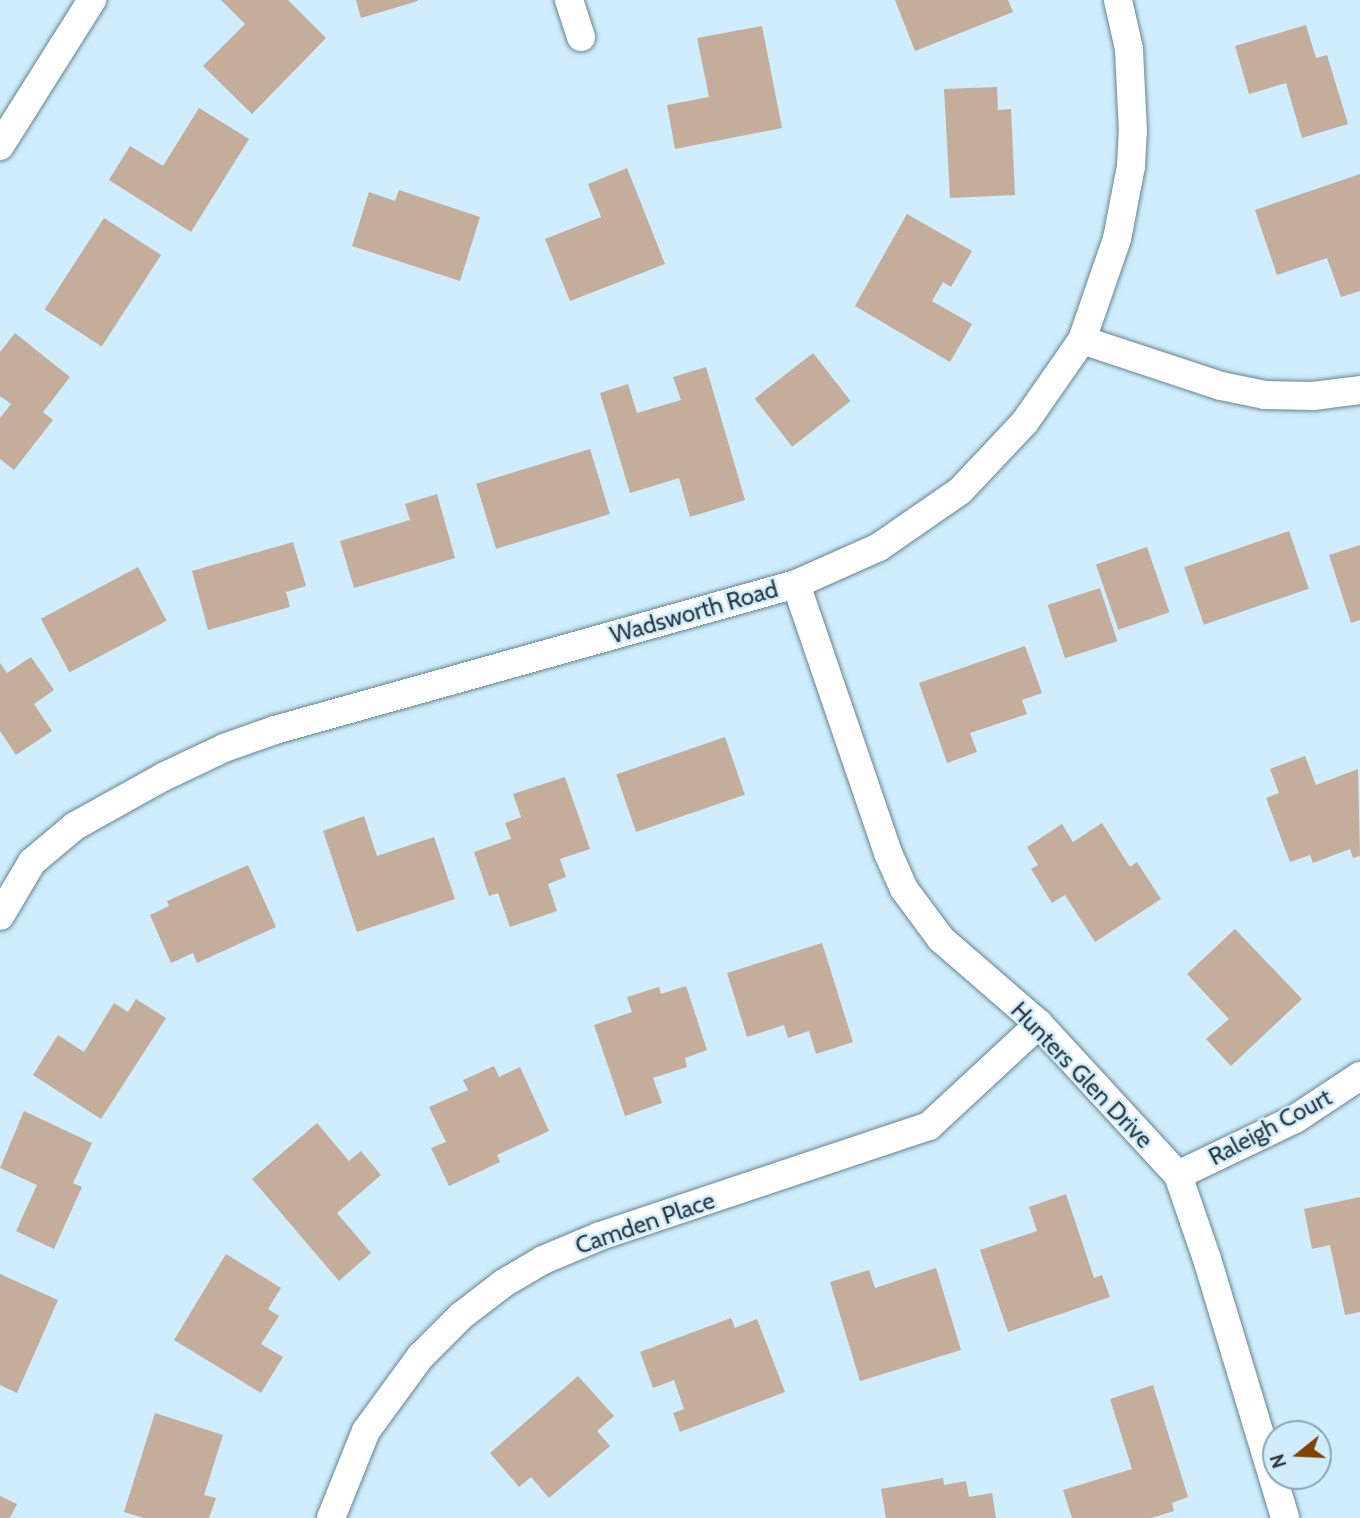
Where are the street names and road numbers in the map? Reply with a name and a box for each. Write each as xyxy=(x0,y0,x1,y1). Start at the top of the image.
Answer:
street label: Wadsworth Road xyxy=(607,574,781,650)
street label: Hunters Glen Drive xyxy=(1005,996,1159,1154)
street label: Raleigh Court xyxy=(1204,1083,1336,1171)
street label: Camden Place xyxy=(571,1186,719,1260)

